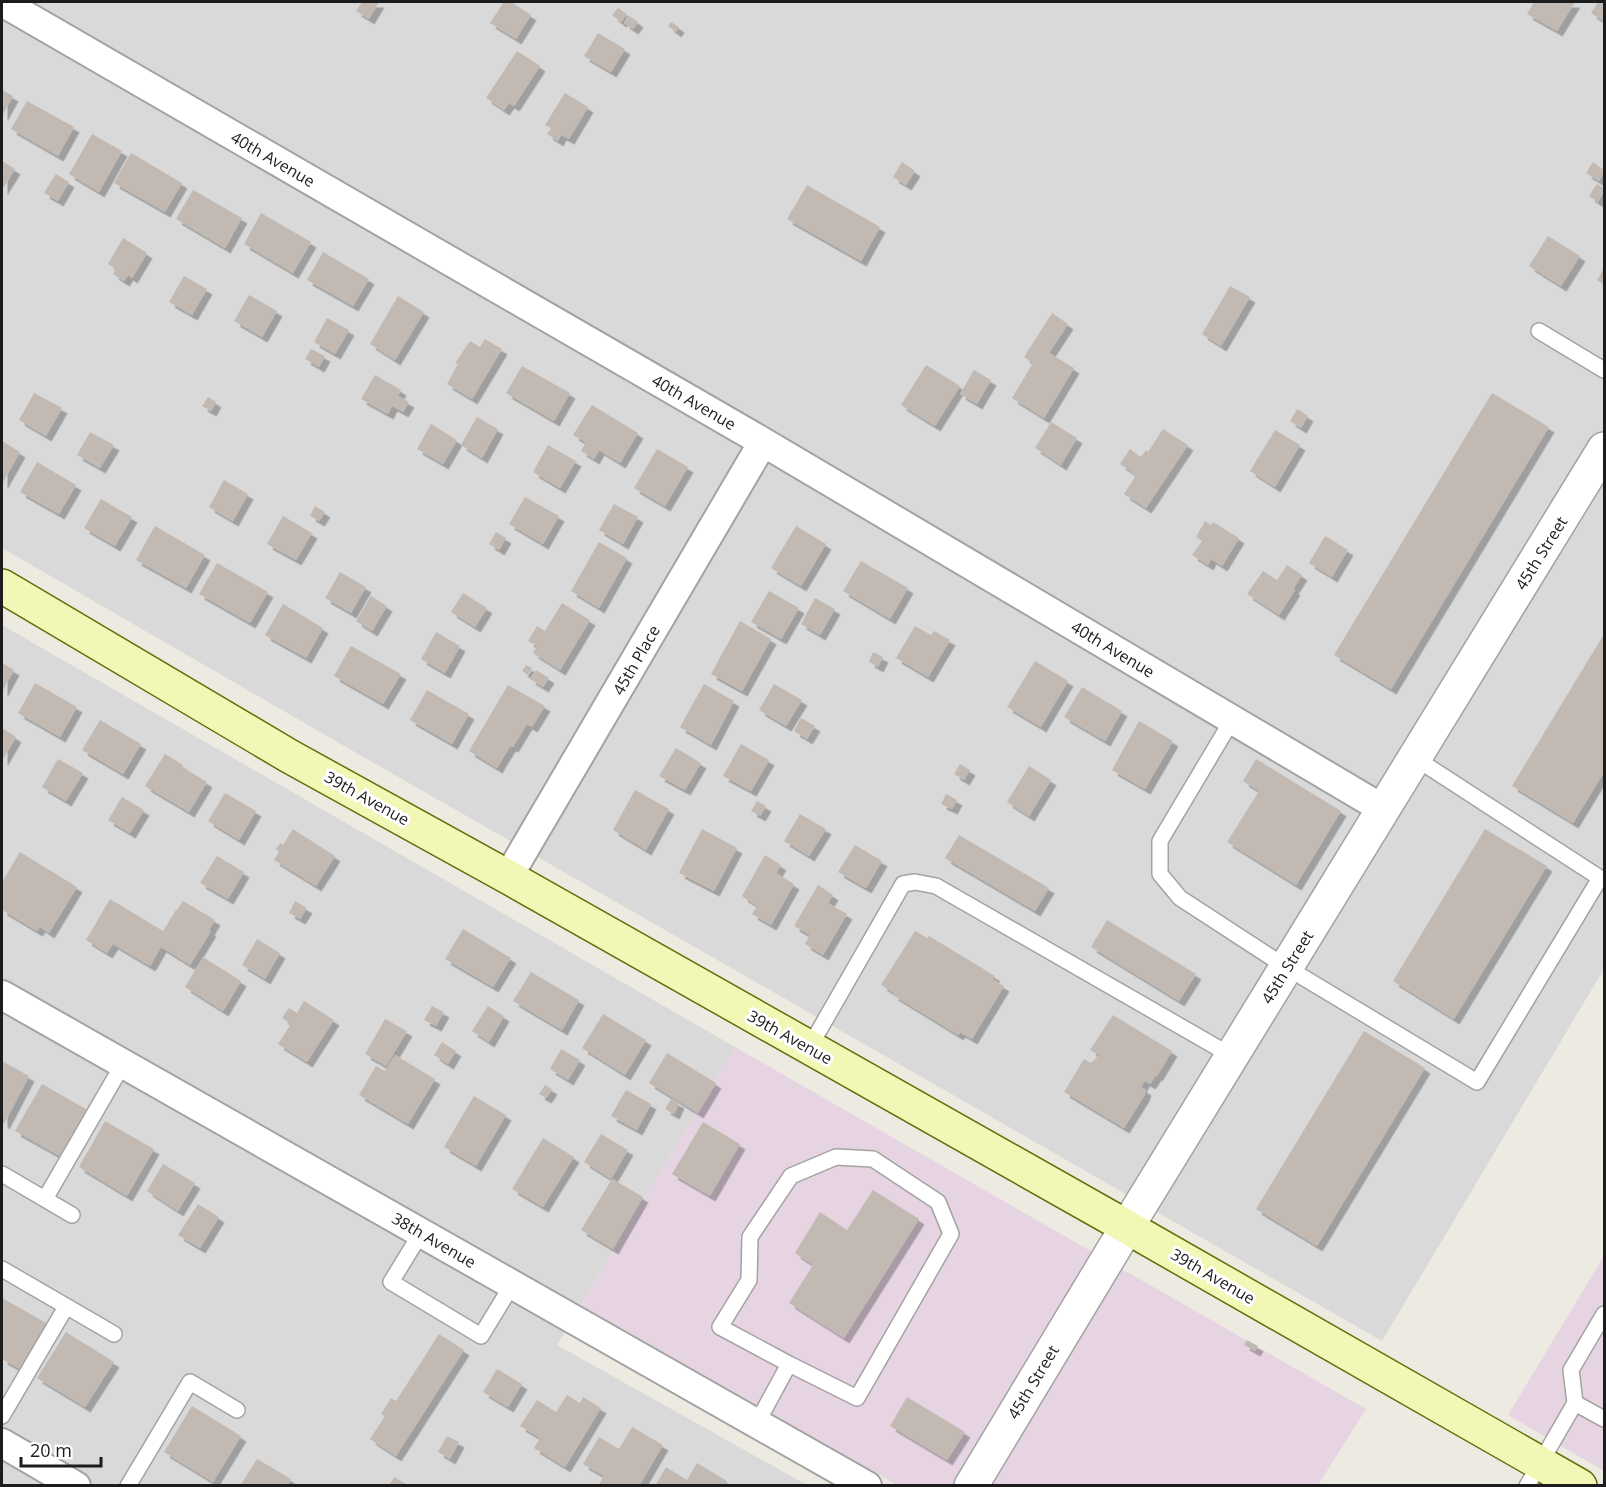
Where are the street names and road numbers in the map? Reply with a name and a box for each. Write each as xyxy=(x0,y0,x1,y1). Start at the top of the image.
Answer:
street label: 40th Avenue xyxy=(227,126,319,192)
street label: 40th Avenue xyxy=(648,369,740,435)
street label: 45th Street xyxy=(1510,512,1572,594)
street label: 40th Avenue xyxy=(1067,615,1159,683)
street label: 45th Place xyxy=(607,621,665,699)
street label: 39th Avenue xyxy=(321,766,413,830)
street label: 45th Street xyxy=(1256,926,1318,1008)
street label: 39th Avenue xyxy=(744,1005,836,1069)
street label: 38th Avenue xyxy=(388,1207,480,1273)
street label: 39th Avenue xyxy=(1167,1243,1259,1309)
street label: 45th Street xyxy=(1002,1341,1064,1423)

